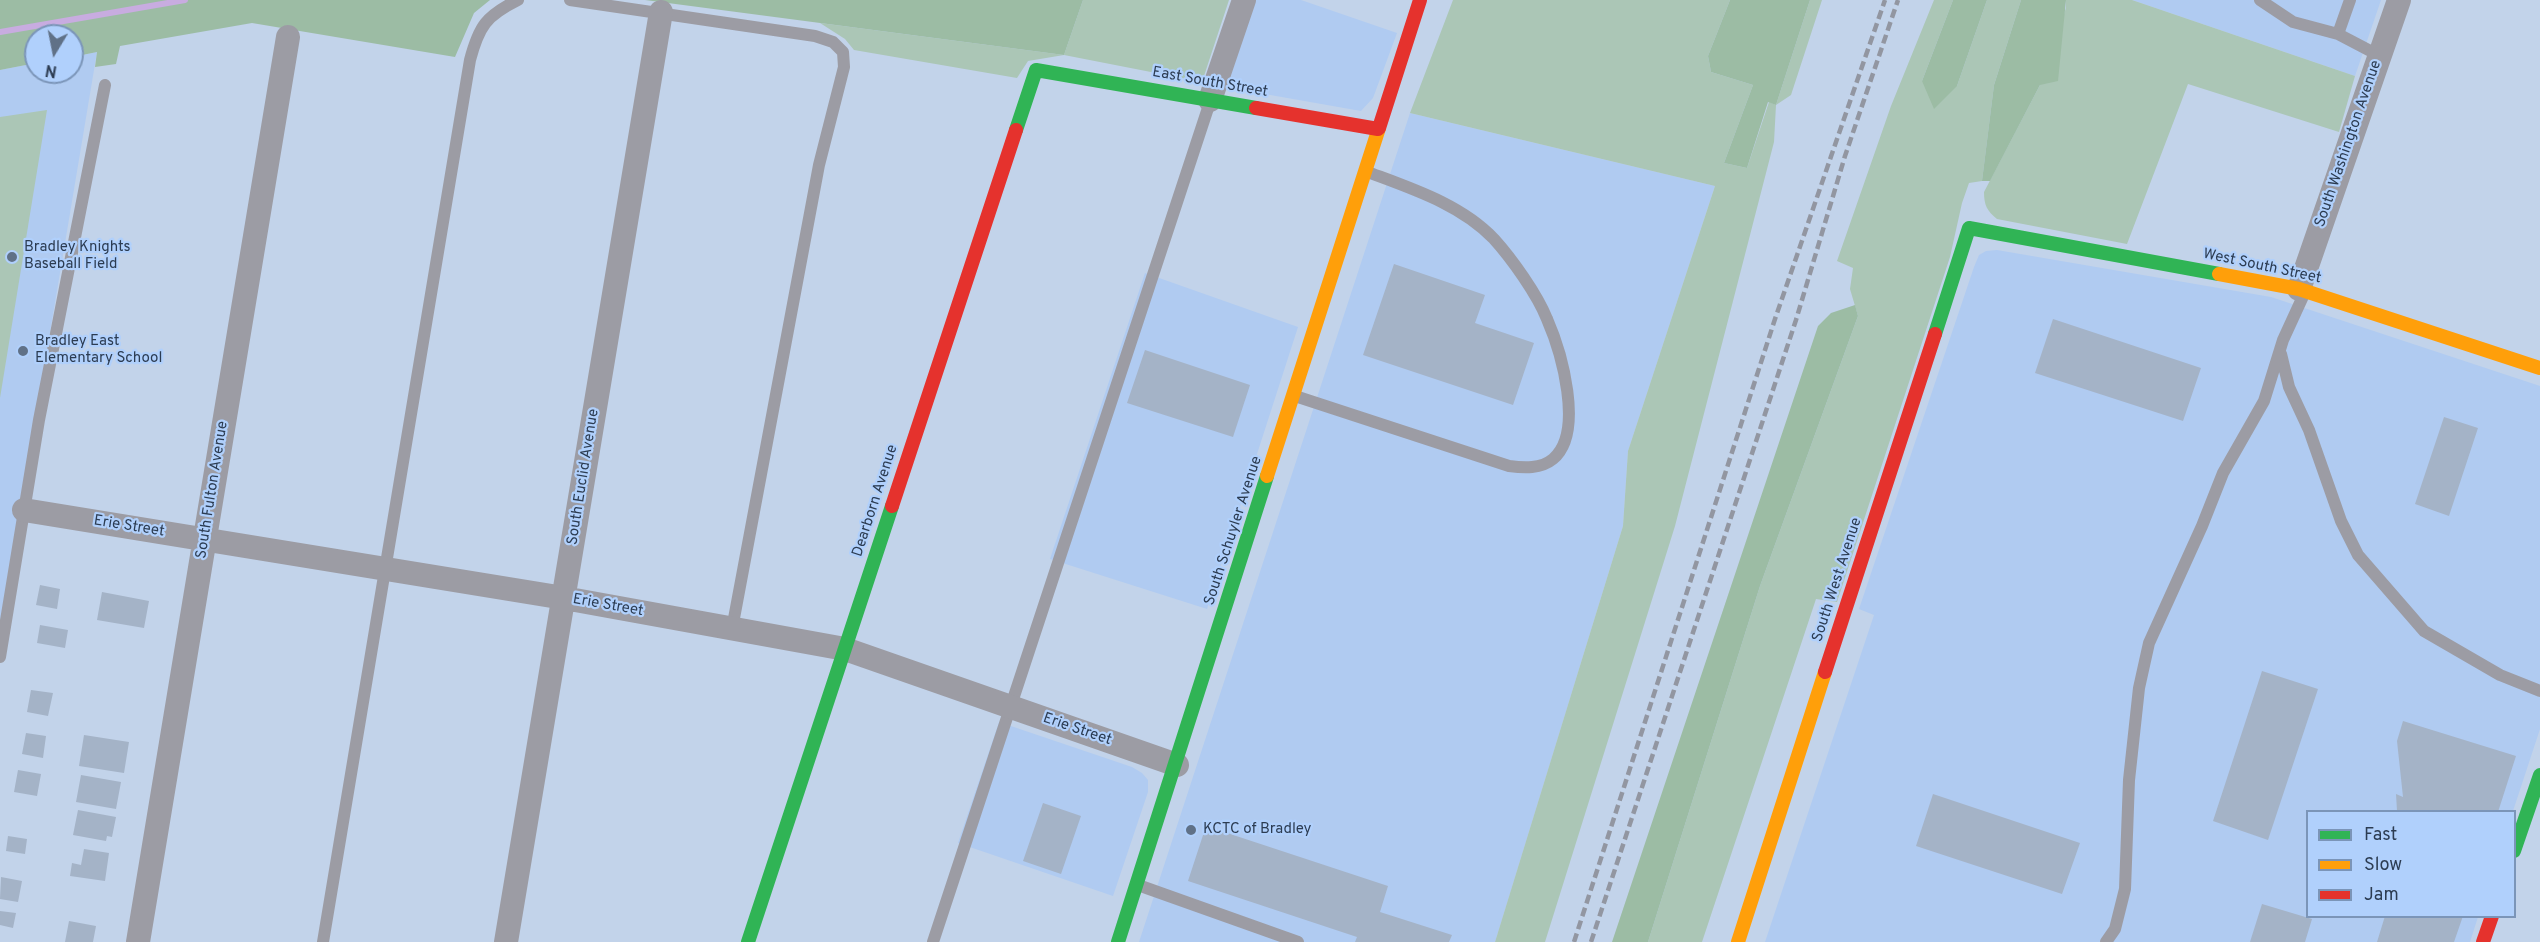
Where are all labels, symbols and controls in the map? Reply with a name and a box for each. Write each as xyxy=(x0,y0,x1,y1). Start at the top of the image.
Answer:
north arrow xyxy=(24,24,84,84)
street label: South Washington Avenue xyxy=(2312,58,2386,230)
text: N xyxy=(44,59,59,81)
street label: East South Street xyxy=(1151,64,1269,102)
place label: Bradley Knights Baseball Field xyxy=(24,239,130,274)
street label: West South Street xyxy=(2201,246,2323,288)
marker: Bradley Knights Baseball Field xyxy=(5,250,19,264)
place label: Bradley East Elementary School xyxy=(35,333,162,368)
marker: Bradley East Elementary School xyxy=(16,344,30,358)
street label: South Euclid Avenue xyxy=(564,408,604,546)
street label: South Fulton Avenue xyxy=(193,420,233,560)
street label: Dearborn Avenue xyxy=(849,443,903,559)
street label: South Schuyler Avenue xyxy=(1201,454,1267,608)
street label: Erie Street xyxy=(92,513,166,541)
street label: South West Avenue xyxy=(1809,516,1867,644)
street label: Erie Street xyxy=(571,591,645,621)
street label: Erie Street xyxy=(1040,710,1114,750)
legend xyxy=(2306,810,2516,918)
place label: KCTC of Bradley xyxy=(1203,821,1312,839)
marker: KCTC of Bradley xyxy=(1184,823,1198,837)
text: Fast xyxy=(2364,824,2397,847)
text: Slow xyxy=(2364,854,2402,877)
text: Jam xyxy=(2364,884,2399,907)

